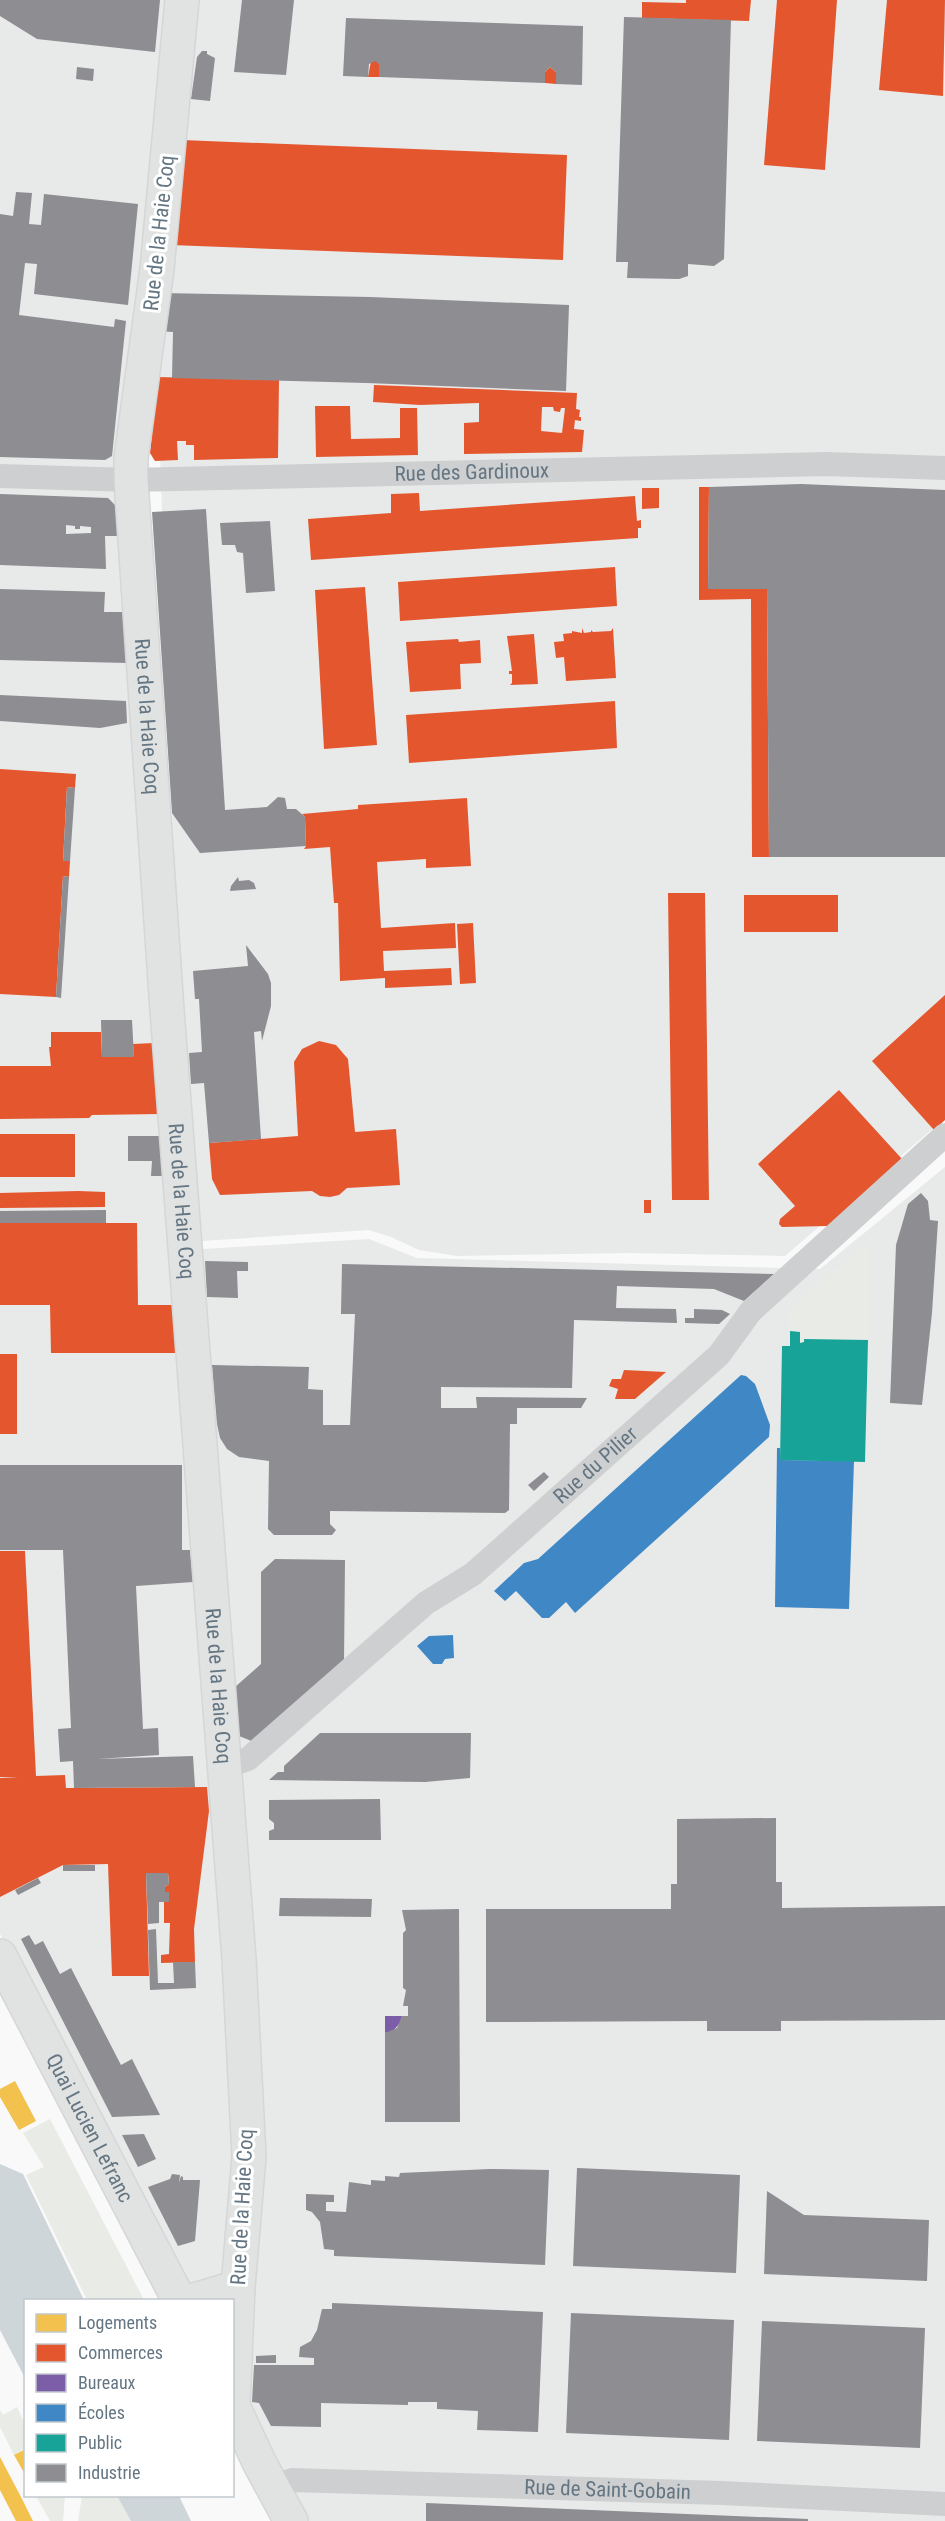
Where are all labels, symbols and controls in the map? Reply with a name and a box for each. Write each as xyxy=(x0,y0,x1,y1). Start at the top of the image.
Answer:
street label: Rue de la Haie Coq xyxy=(139,154,179,312)
street label: Rue des Gardinoux xyxy=(394,458,549,486)
street label: Rue de la Haie Coq xyxy=(130,638,164,795)
street label: Rue de la Haie Coq xyxy=(164,1122,199,1280)
street label: Rue du Pilier xyxy=(549,1422,642,1509)
street label: Rue de la Haie Coq xyxy=(200,1607,236,1765)
street label: Quai Lucien Lefranc xyxy=(41,2050,138,2206)
street label: Rue de la Haie Coq xyxy=(226,2128,258,2286)
legend xyxy=(24,2299,234,2497)
text: Logements xyxy=(78,2312,157,2333)
text: Commerces xyxy=(78,2342,163,2363)
text: Bureaux xyxy=(78,2372,136,2393)
text: Écoles xyxy=(78,2402,125,2423)
text: Public xyxy=(78,2432,122,2453)
text: Industrie xyxy=(78,2462,140,2483)
street label: Rue de Saint-Gobain xyxy=(524,2475,691,2504)

